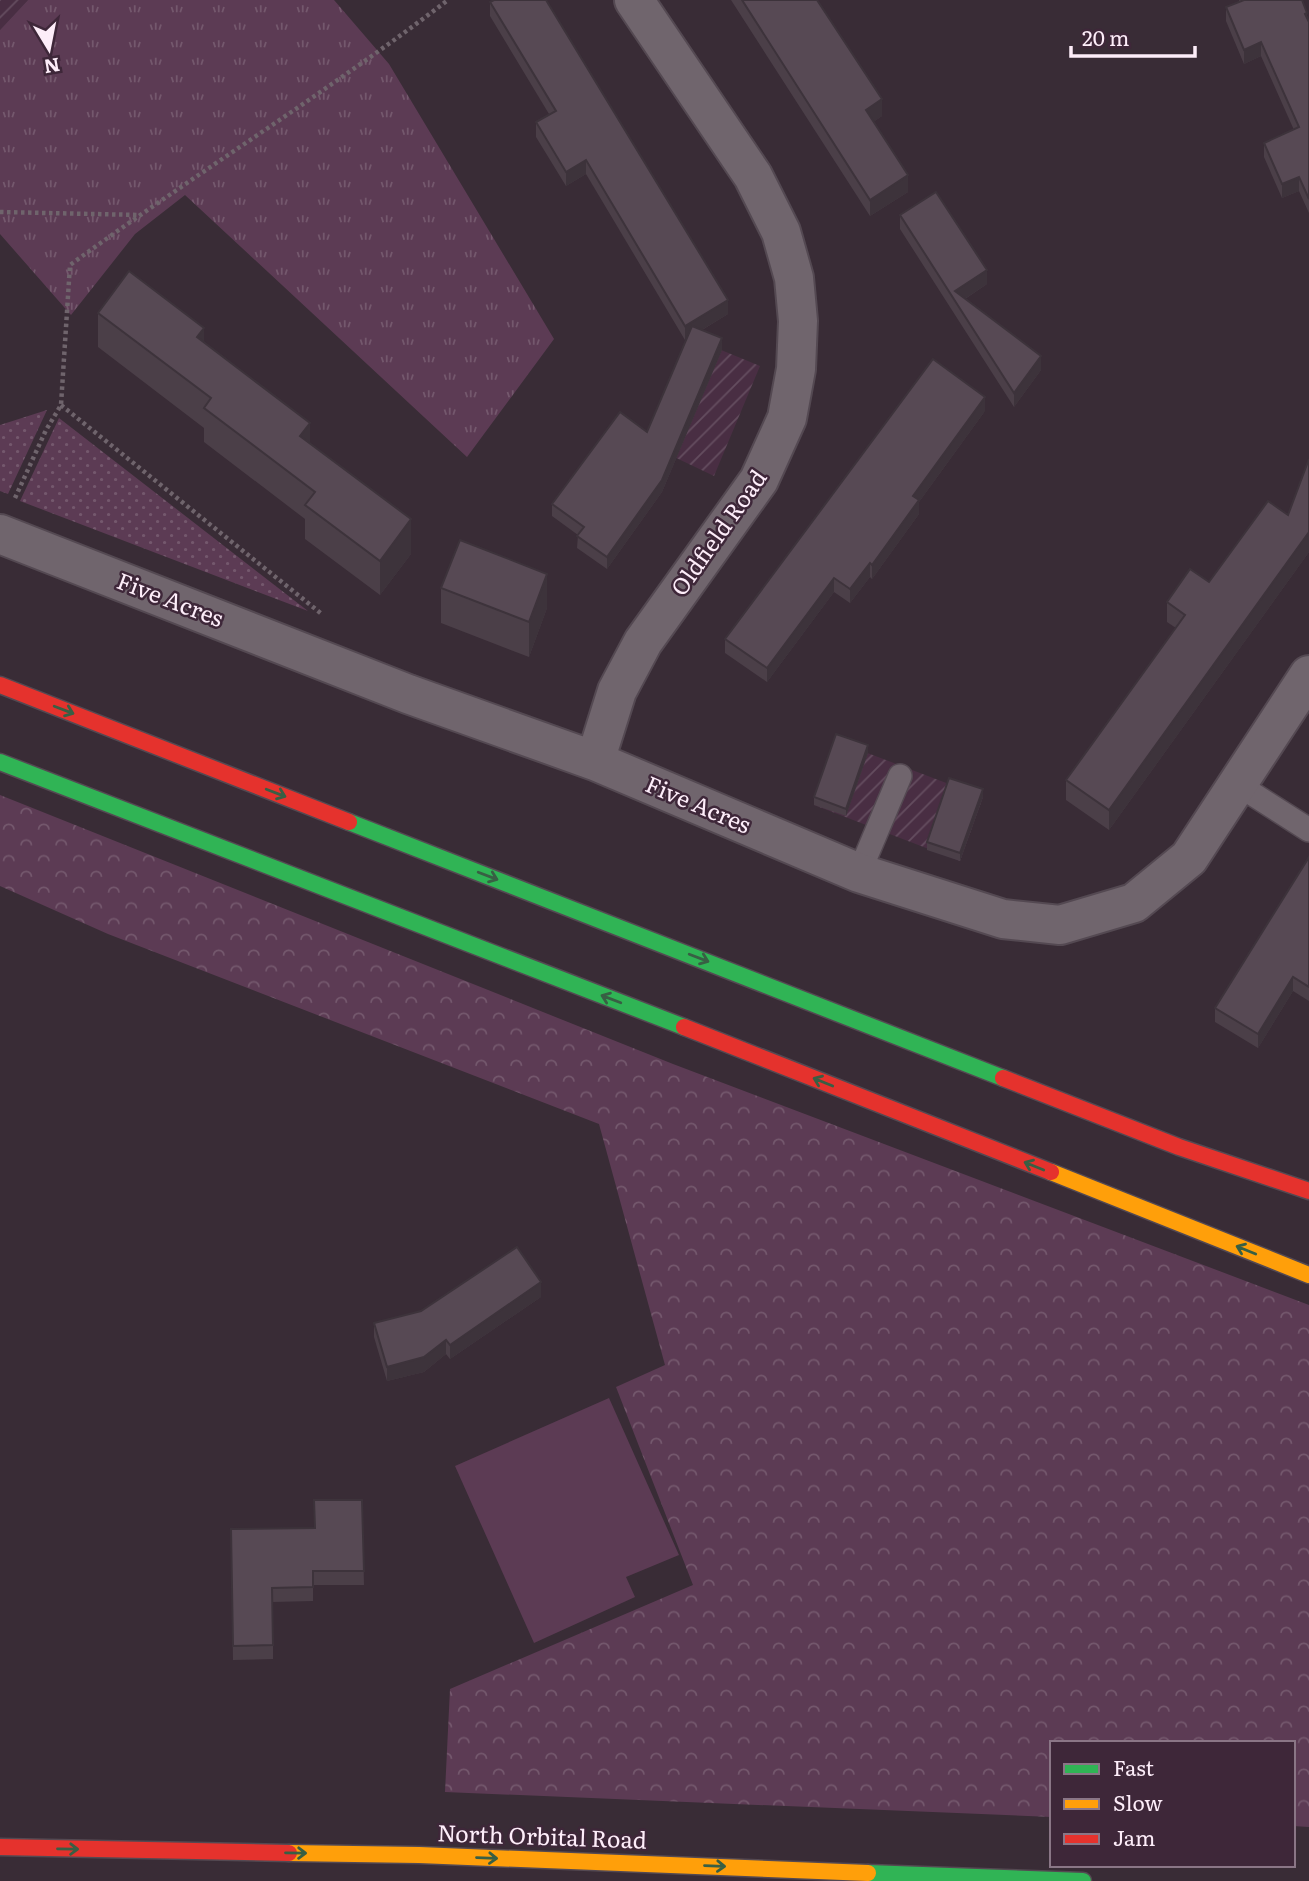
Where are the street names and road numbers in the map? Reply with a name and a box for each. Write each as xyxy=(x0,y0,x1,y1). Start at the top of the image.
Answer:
street label: Oldfield Road xyxy=(661,462,773,602)
street label: Five Acres xyxy=(113,562,229,634)
street label: Five Acres xyxy=(641,766,757,841)
street label: North Orbital Road xyxy=(437,1814,647,1856)

